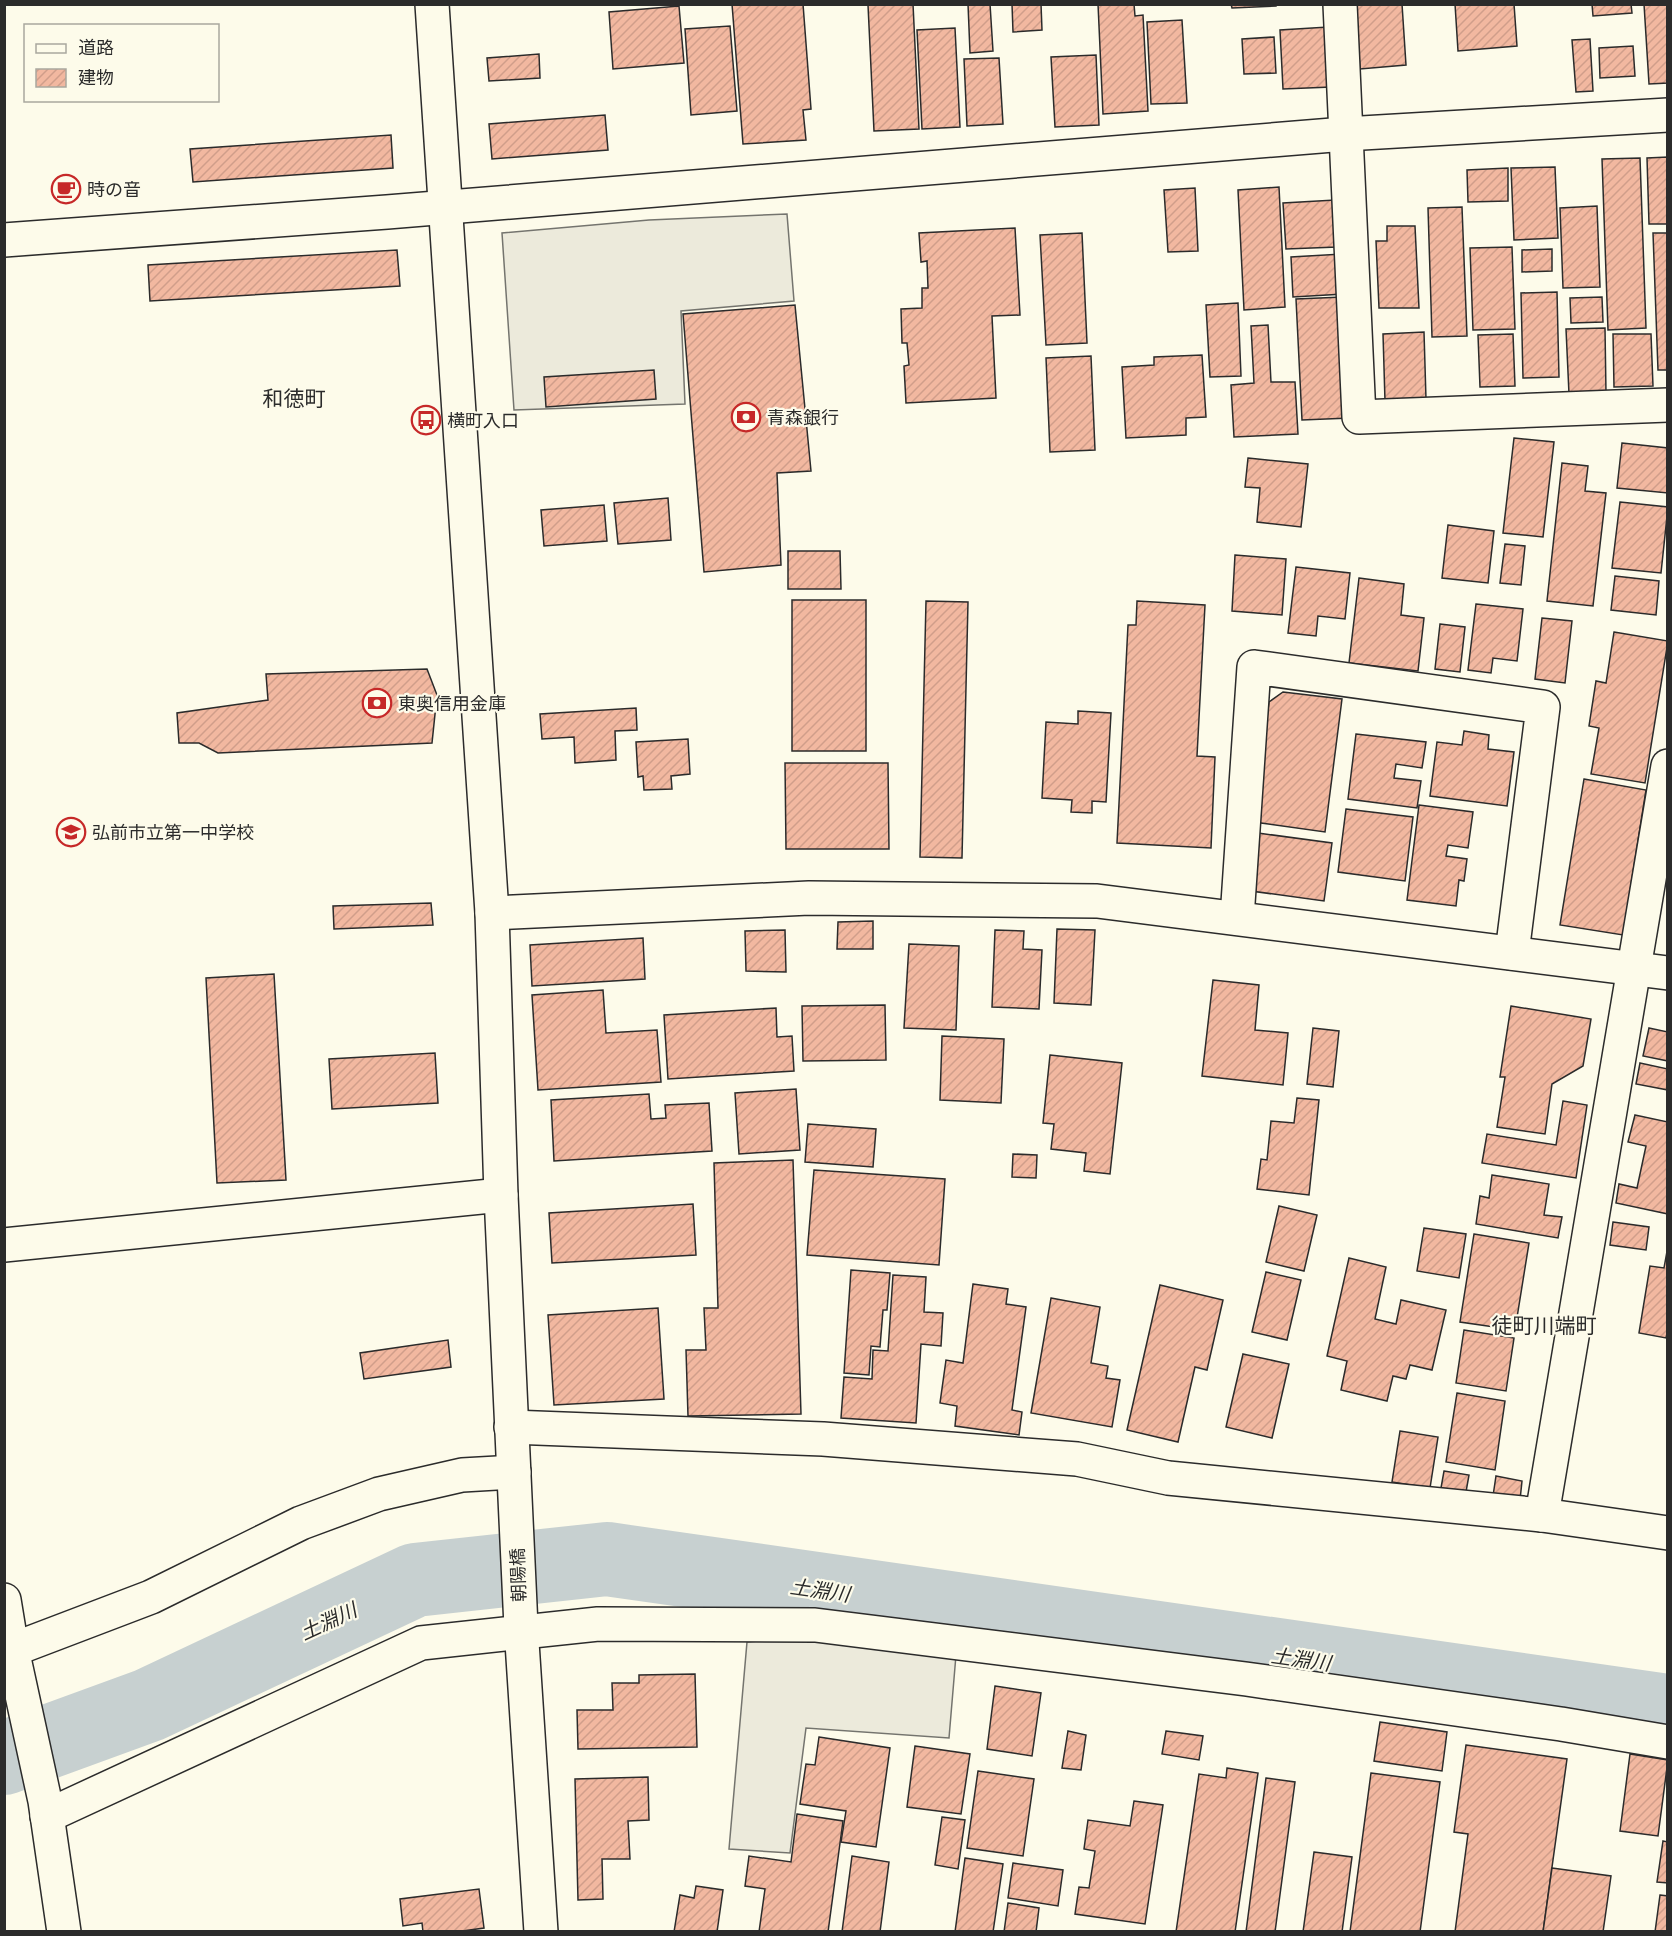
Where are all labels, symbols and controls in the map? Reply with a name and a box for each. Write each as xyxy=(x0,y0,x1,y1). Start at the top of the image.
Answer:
legend xyxy=(24,24,219,102)
text: 道路 xyxy=(78,37,114,58)
text: 建物 xyxy=(78,67,114,88)
cafe icon: 時の音 xyxy=(50,173,82,205)
place label: 時の音 xyxy=(87,179,141,200)
district label: 和徳町 xyxy=(263,386,326,410)
bank icon: 青森銀行 xyxy=(730,401,762,433)
bus stop icon: 横町入口 xyxy=(410,404,442,436)
place label: 青森銀行 xyxy=(767,407,839,428)
place label: 横町入口 xyxy=(447,410,519,431)
bank icon: 東奥信用金庫 xyxy=(361,687,393,719)
place label: 東奥信用金庫 xyxy=(398,693,506,714)
school or university icon: 弘前市立第一中学校 xyxy=(55,816,87,848)
place label: 弘前市立第一中学校 xyxy=(92,822,254,843)
district label: 徒町川端町 xyxy=(1492,1313,1597,1337)
street label: 朝陽橋 xyxy=(507,1548,529,1602)
water label: 土淵川 xyxy=(789,1574,853,1606)
water label: 土淵川 xyxy=(296,1597,362,1644)
water label: 土淵川 xyxy=(1270,1643,1334,1675)

